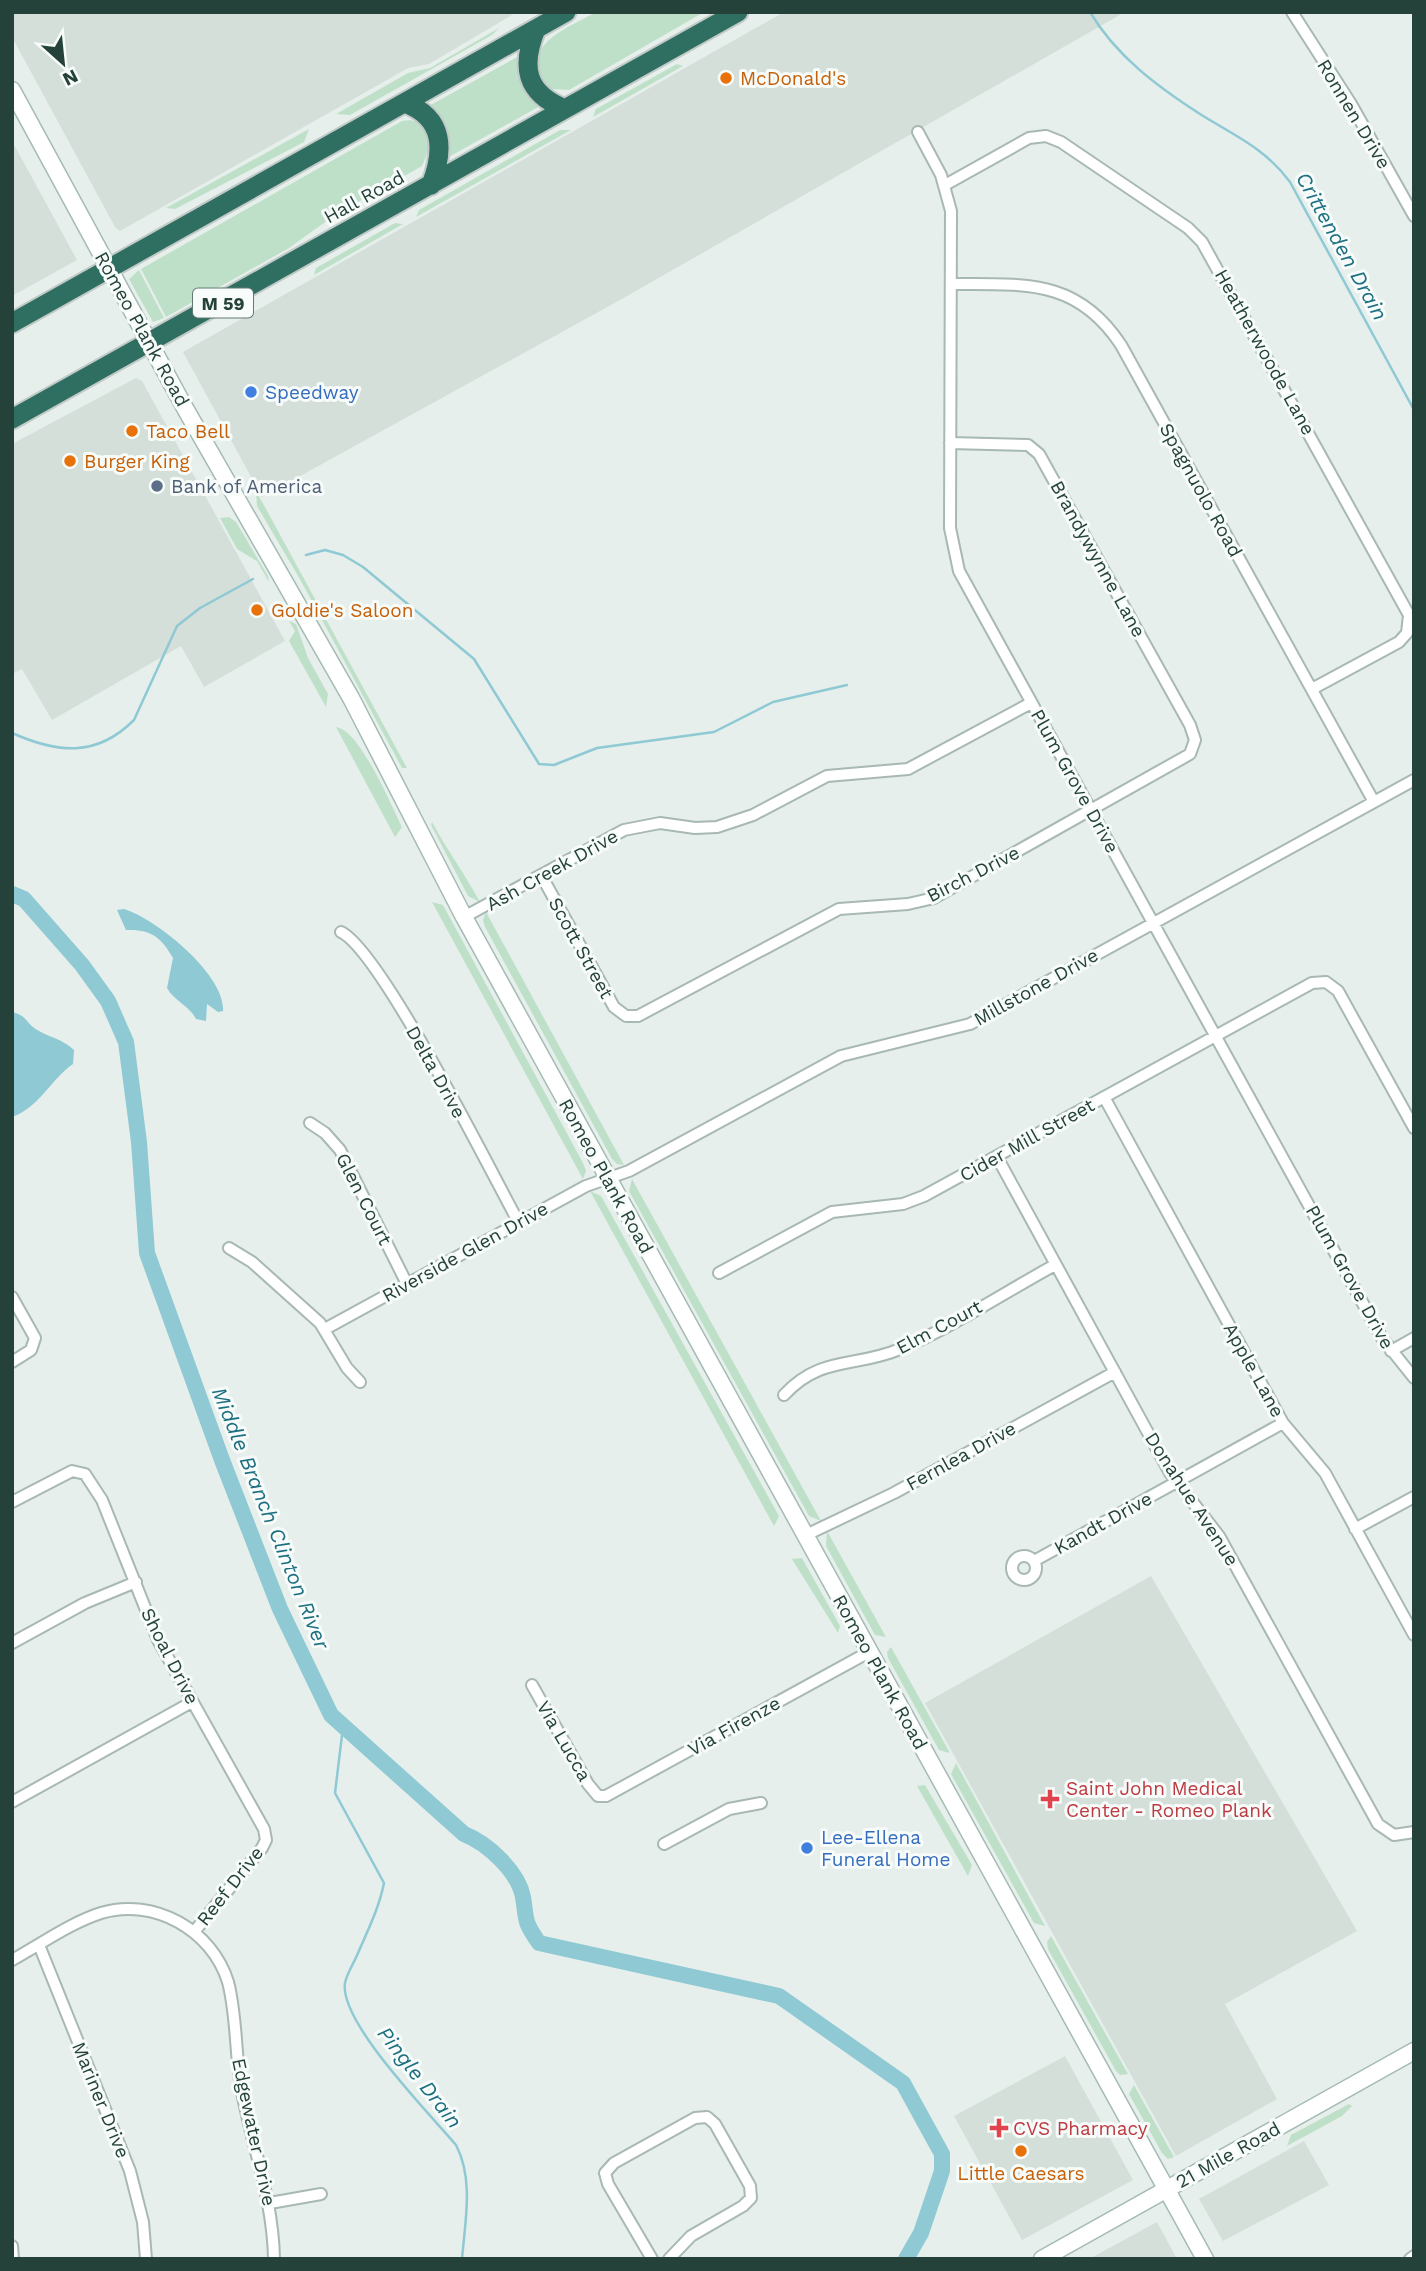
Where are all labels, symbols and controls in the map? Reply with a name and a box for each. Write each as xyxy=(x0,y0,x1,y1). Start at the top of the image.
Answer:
north arrow xyxy=(28,28,98,98)
street label: Ronnen Drive xyxy=(1312,55,1396,173)
text: N xyxy=(59,64,82,91)
place label: McDonald's xyxy=(740,67,846,90)
marker: McDonald's xyxy=(718,70,734,86)
street label: Hall Road xyxy=(320,166,408,228)
water label: Crittenden Drain xyxy=(1291,167,1393,325)
street label: Romeo Plank Road xyxy=(90,247,194,411)
street label: Heatherwoode Lane xyxy=(1210,265,1320,439)
road number: M 59 xyxy=(193,288,253,318)
place label: Speedway xyxy=(265,381,359,404)
marker: Speedway xyxy=(243,384,259,400)
street label: Spagnuolo Road xyxy=(1155,419,1247,561)
place label: Taco Bell xyxy=(146,420,230,443)
marker: Taco Bell xyxy=(124,423,140,439)
place label: Burger King xyxy=(84,450,191,473)
marker: Burger King xyxy=(62,453,78,469)
place label: Bank of America xyxy=(171,475,322,498)
street label: Brandywynne Lane xyxy=(1045,477,1151,641)
marker: Bank of America xyxy=(149,478,165,494)
place label: Goldie's Saloon xyxy=(271,599,413,622)
marker: Goldie's Saloon xyxy=(249,602,265,618)
street label: Plum Grove Drive xyxy=(1026,705,1124,857)
street label: Ash Creek Drive xyxy=(482,824,622,916)
street label: Birch Drive xyxy=(923,841,1023,907)
street label: Scott Street xyxy=(544,893,618,1003)
street label: Millstone Drive xyxy=(970,943,1102,1031)
street label: Delta Drive xyxy=(401,1022,471,1122)
street label: Cider Mill Street xyxy=(956,1093,1098,1187)
street label: Romeo Plank Road xyxy=(554,1094,658,1258)
street label: Glen Court xyxy=(331,1149,397,1249)
street label: Riverside Glen Drive xyxy=(378,1197,552,1307)
street label: Plum Grove Drive xyxy=(1301,1201,1399,1353)
street label: Elm Court xyxy=(892,1295,986,1359)
street label: Apple Lane xyxy=(1219,1319,1289,1421)
water label: Middle Branch Clinton River xyxy=(207,1383,335,1653)
street label: Fernlea Drive xyxy=(902,1416,1020,1496)
street label: Donahue Avenue xyxy=(1140,1428,1244,1570)
street label: Kandt Drive xyxy=(1050,1487,1156,1559)
street label: Romeo Plank Road xyxy=(828,1590,932,1754)
street label: Shoal Drive xyxy=(136,1604,204,1708)
street label: Via Firenze xyxy=(684,1691,784,1761)
street label: Via Lucca xyxy=(532,1697,596,1786)
place label: Saint John Medical Center - Romeo Plank xyxy=(1066,1777,1272,1822)
marker: Saint John Medical Center - Romeo Plank xyxy=(1040,1789,1060,1809)
place label: Lee-Ellena Funeral Home xyxy=(821,1826,950,1871)
marker: Lee-Ellena Funeral Home xyxy=(799,1840,815,1856)
street label: Reef Drive xyxy=(192,1842,268,1930)
water label: Pingle Drain xyxy=(372,2021,468,2133)
street label: Mariner Drive xyxy=(67,2038,135,2162)
street label: Edgewater Drive xyxy=(227,2056,281,2208)
place label: CVS Pharmacy xyxy=(1013,2117,1148,2140)
street label: 21 Mile Road xyxy=(1172,2117,1284,2193)
marker: CVS Pharmacy xyxy=(991,2120,1007,2136)
marker: Little Caesars xyxy=(1013,2143,1029,2159)
place label: Little Caesars xyxy=(957,2162,1085,2185)

